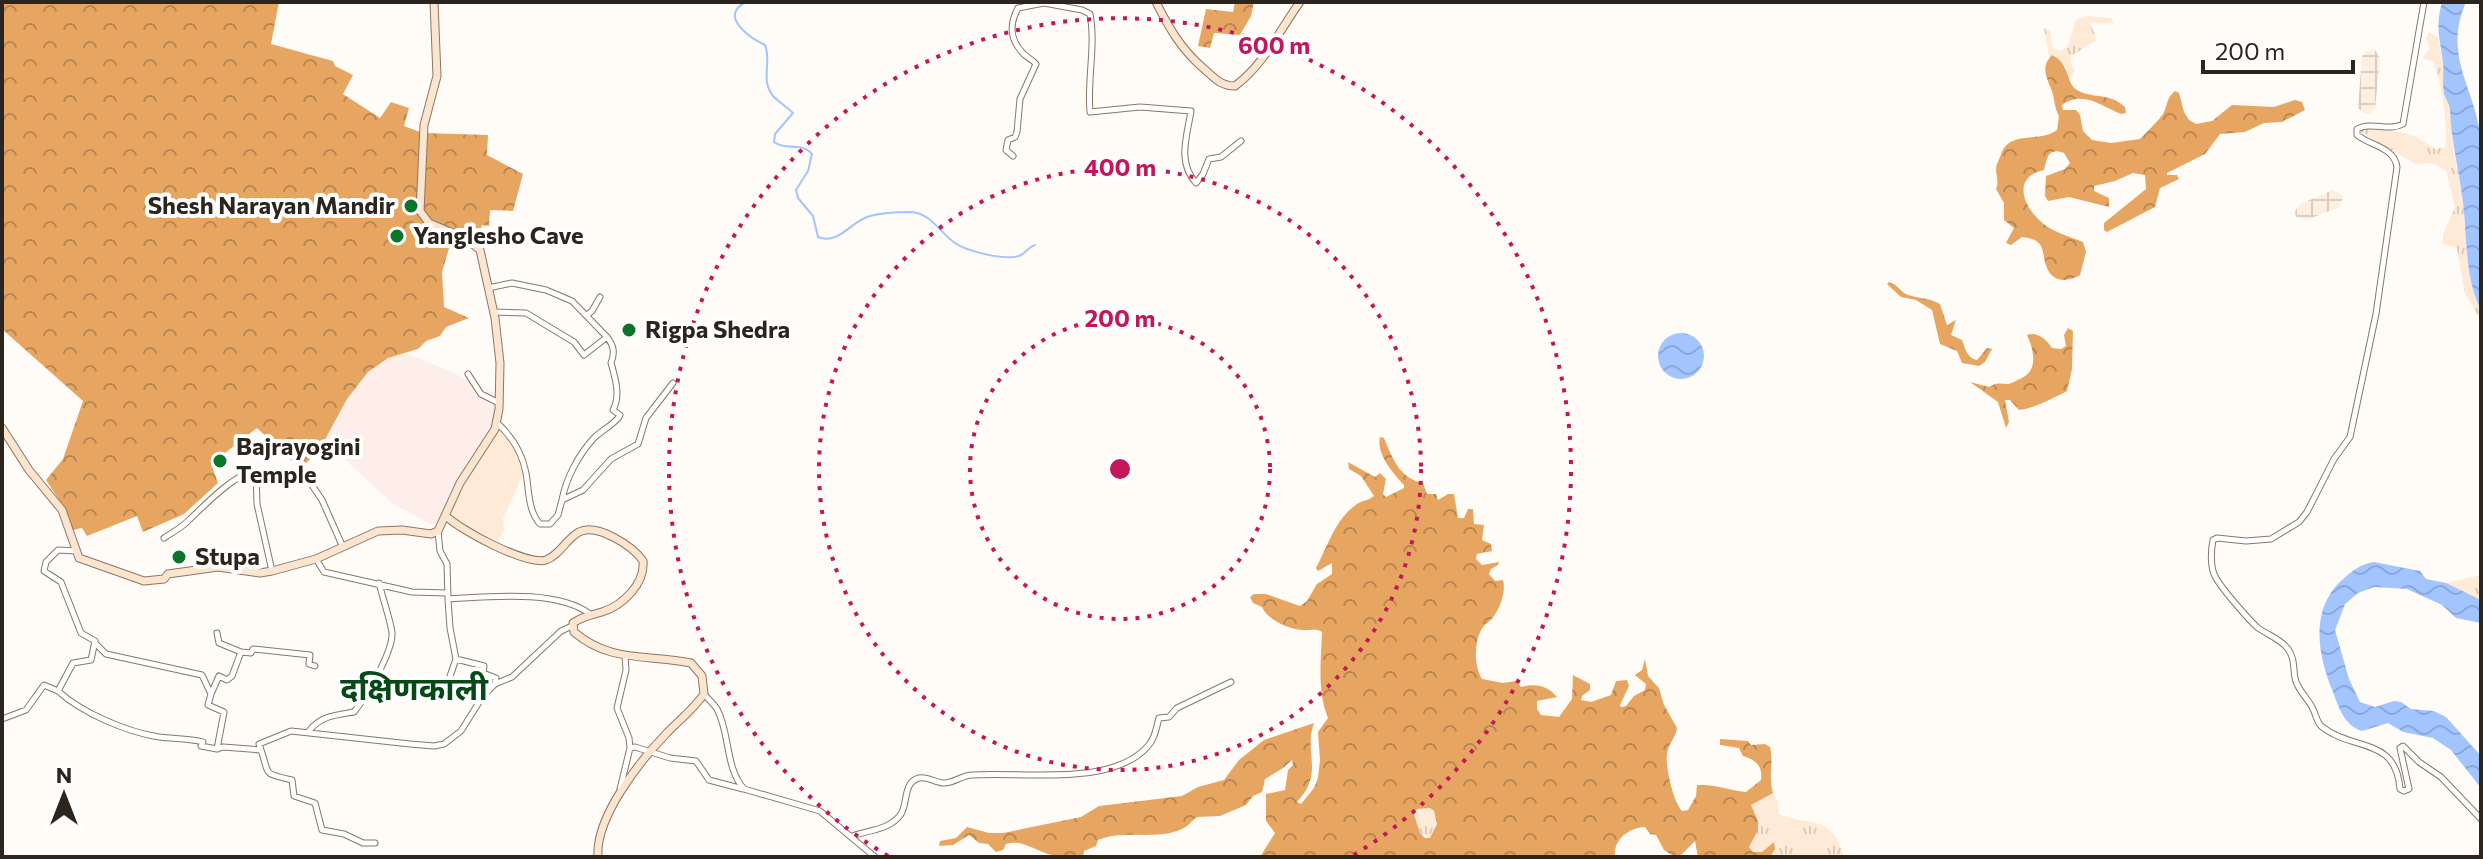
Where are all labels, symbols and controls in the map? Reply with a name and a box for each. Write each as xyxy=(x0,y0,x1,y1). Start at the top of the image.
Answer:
scale bar xyxy=(2203,24,2353,74)
text: 600 m xyxy=(1238,30,1310,59)
text: 200 m xyxy=(2215,36,2285,65)
text: 400 m xyxy=(1084,152,1156,181)
place label: Shesh Narayan Mandir xyxy=(148,190,395,219)
marker: Shesh Narayan Mandir xyxy=(402,197,420,215)
place label: Yanglesho Cave xyxy=(413,220,584,249)
marker: Yanglesho Cave xyxy=(388,227,406,245)
text: 200 m xyxy=(1085,303,1155,332)
place label: Rigpa Shedra xyxy=(645,314,790,343)
marker: Rigpa Shedra xyxy=(620,321,638,339)
place label: Bajrayogini Temple xyxy=(236,431,361,488)
marker: Bajrayogini Temple xyxy=(211,452,229,470)
centre of rings xyxy=(1106,455,1134,483)
place label: Stupa xyxy=(195,541,260,570)
marker: Stupa xyxy=(170,548,188,566)
district label: दक्षि‍णकाली xyxy=(340,667,488,707)
north arrow xyxy=(24,755,104,835)
text: N xyxy=(56,761,72,788)

